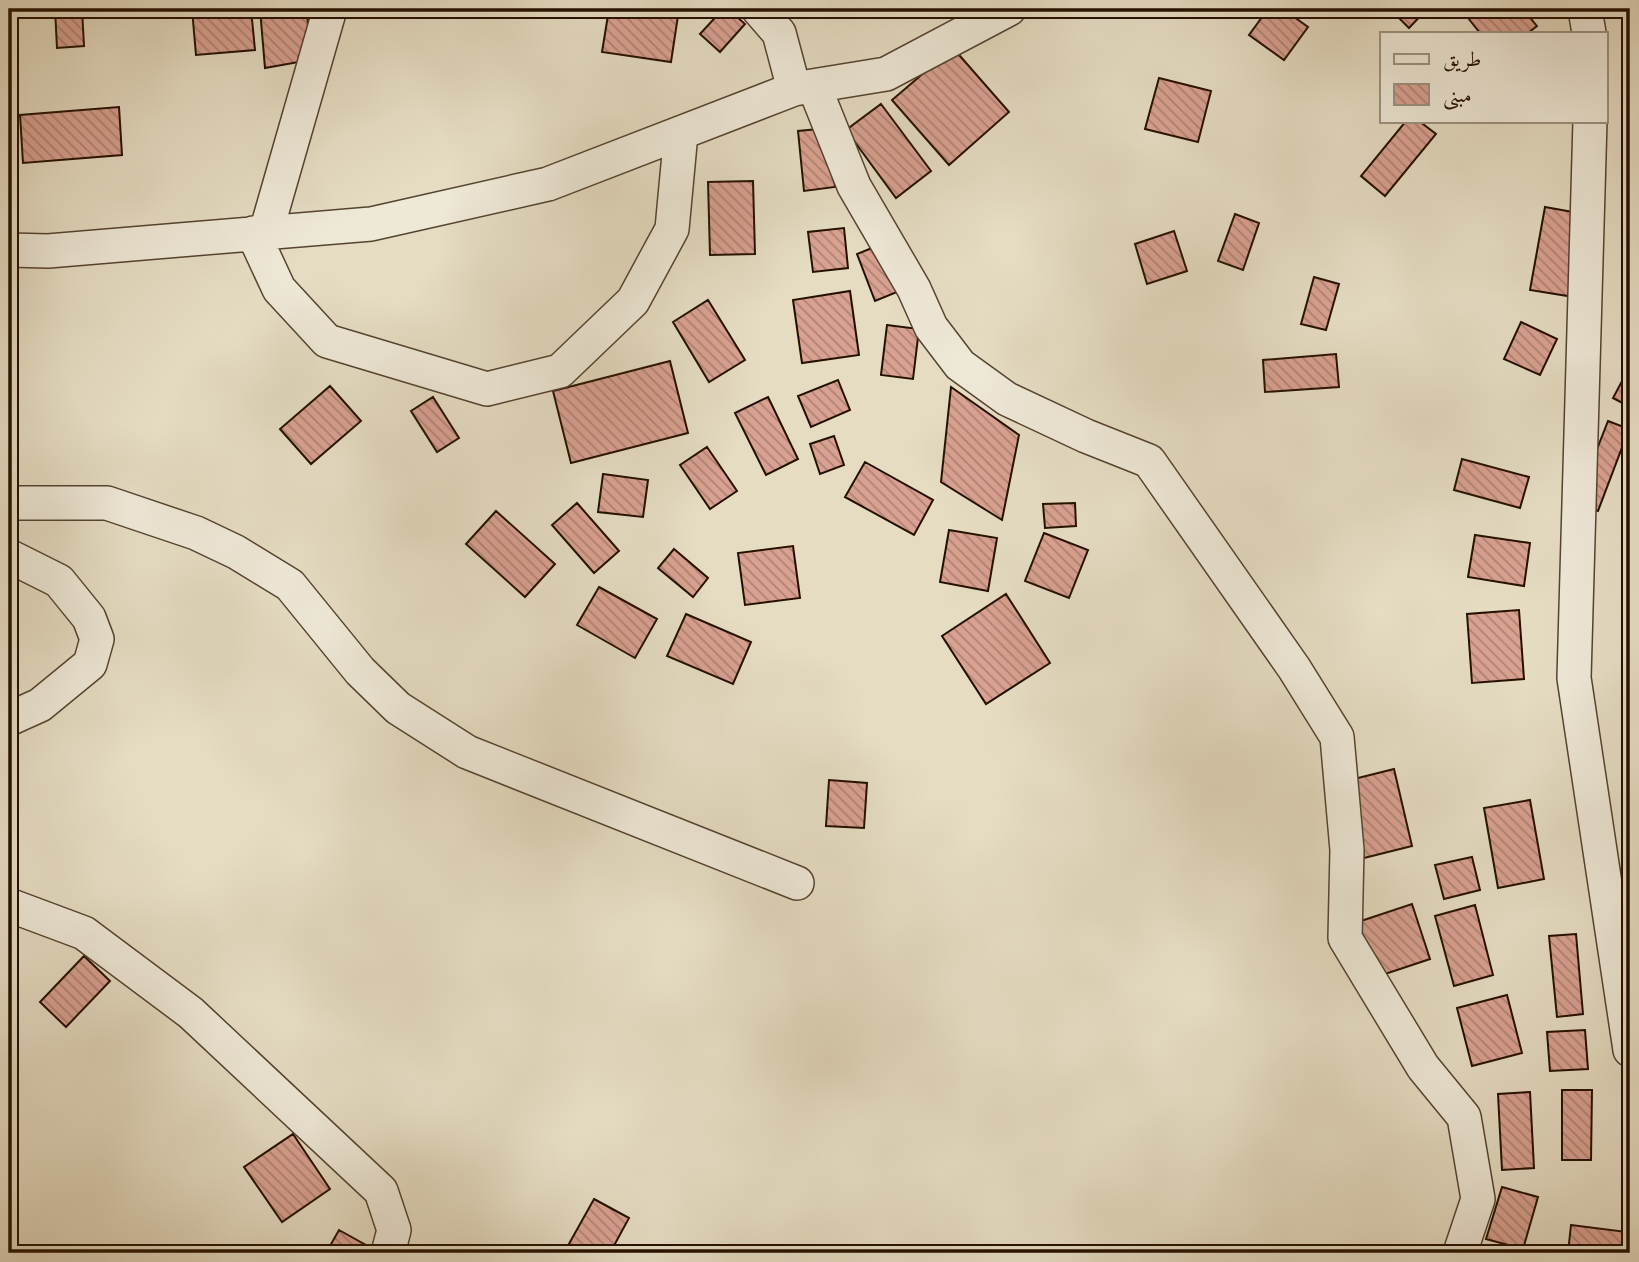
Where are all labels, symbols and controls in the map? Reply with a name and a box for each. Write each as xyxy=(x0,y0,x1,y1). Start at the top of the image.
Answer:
legend xyxy=(1380,32,1608,122)
text: طريق xyxy=(1443,46,1481,72)
text: مبنى xyxy=(1443,82,1472,110)

